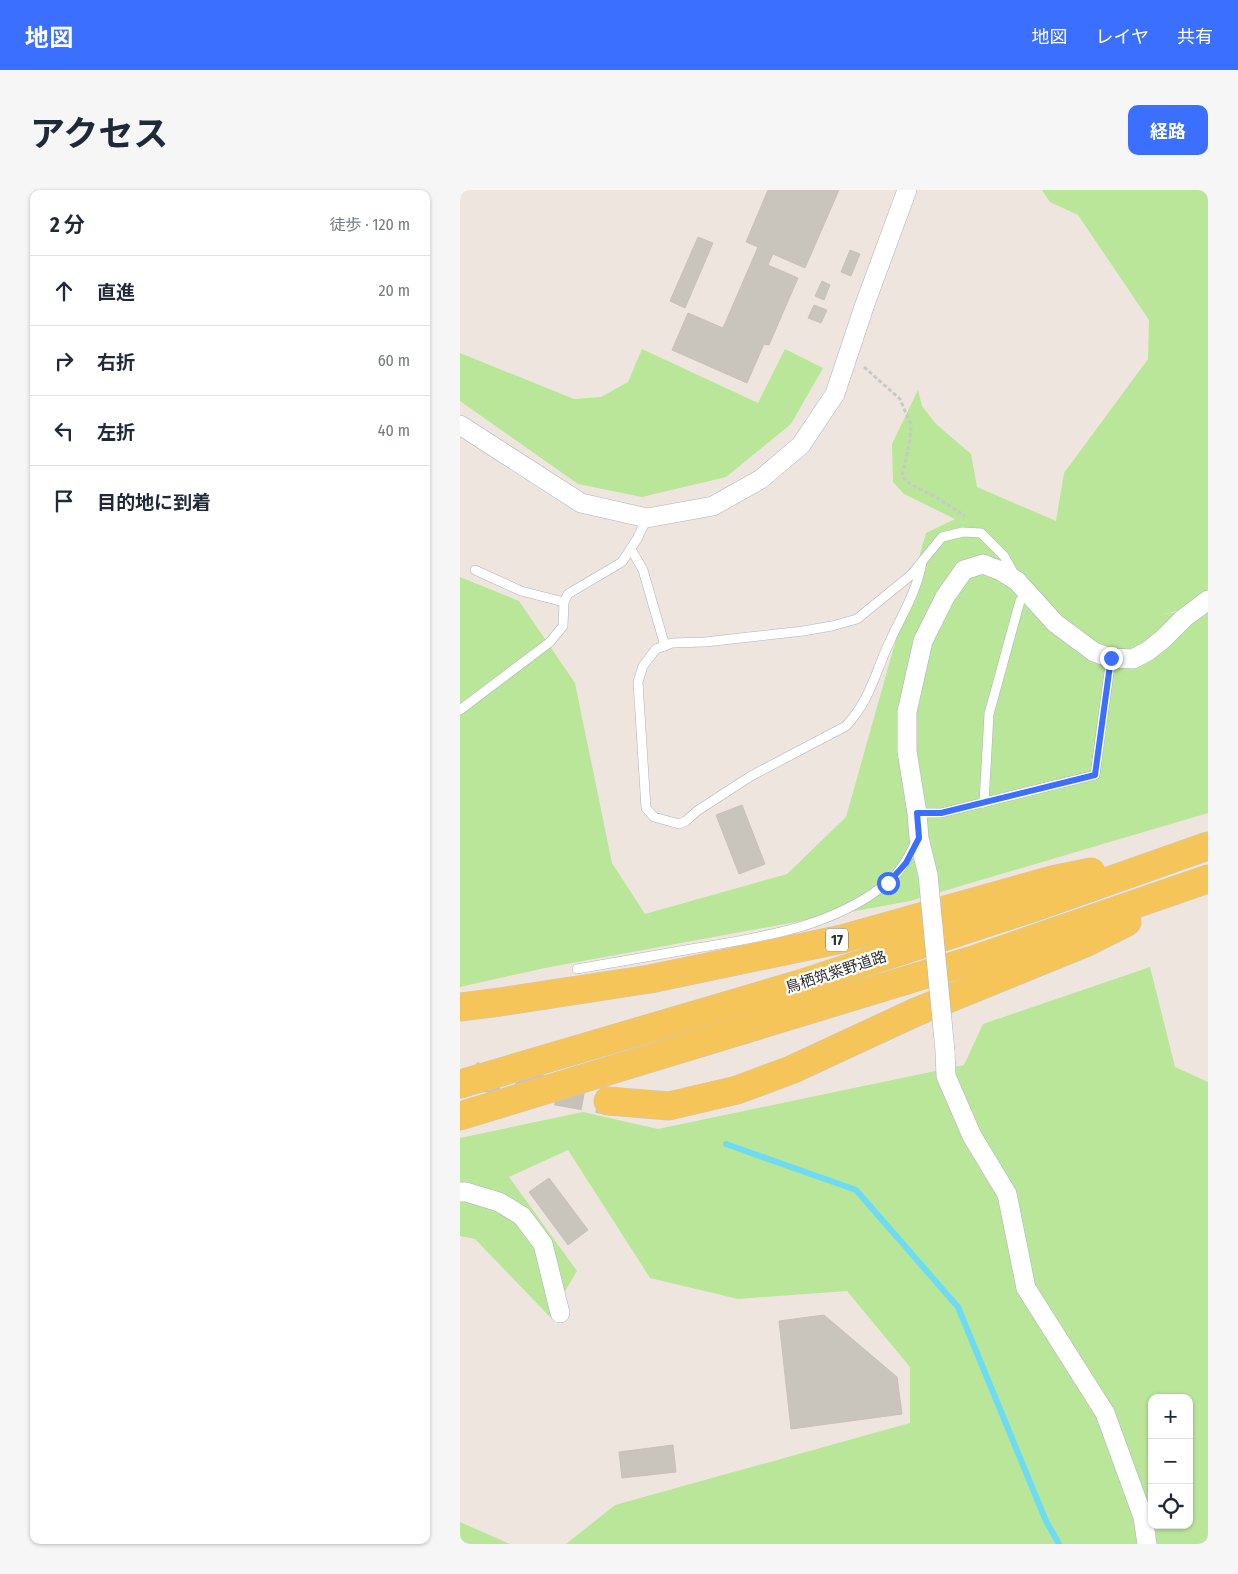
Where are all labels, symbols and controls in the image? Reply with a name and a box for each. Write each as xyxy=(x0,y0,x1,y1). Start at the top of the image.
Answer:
text: 地図 xyxy=(25,24,73,52)
text: 地図 xyxy=(1032,26,1068,48)
text: レイヤ xyxy=(1096,26,1149,48)
text: 共有 xyxy=(1177,26,1213,48)
button: 経路 xyxy=(1128,105,1208,155)
text: アクセス xyxy=(30,113,168,155)
text: 2 分 xyxy=(50,212,85,238)
text: 徒歩 · 120 m xyxy=(329,215,410,234)
icon: ahead xyxy=(50,277,78,305)
text: 直進 xyxy=(97,281,135,304)
text: 20 m xyxy=(379,281,410,300)
icon: right xyxy=(50,347,78,375)
text: 右折 xyxy=(97,351,135,374)
text: 60 m xyxy=(378,351,410,370)
icon: left xyxy=(50,417,78,445)
text: 左折 xyxy=(97,421,135,444)
text: 40 m xyxy=(378,421,410,440)
icon: arrive xyxy=(50,487,78,515)
text: 目的地に到着 xyxy=(97,491,211,514)
route end xyxy=(1100,647,1123,670)
route start xyxy=(877,872,900,895)
road number: 17 xyxy=(826,928,848,952)
street label: 鳥栖筑紫野道路 xyxy=(783,947,889,997)
map controls xyxy=(1148,1394,1193,1529)
button: + xyxy=(1148,1394,1193,1439)
button: − xyxy=(1148,1439,1193,1484)
button: locate xyxy=(1148,1484,1193,1529)

